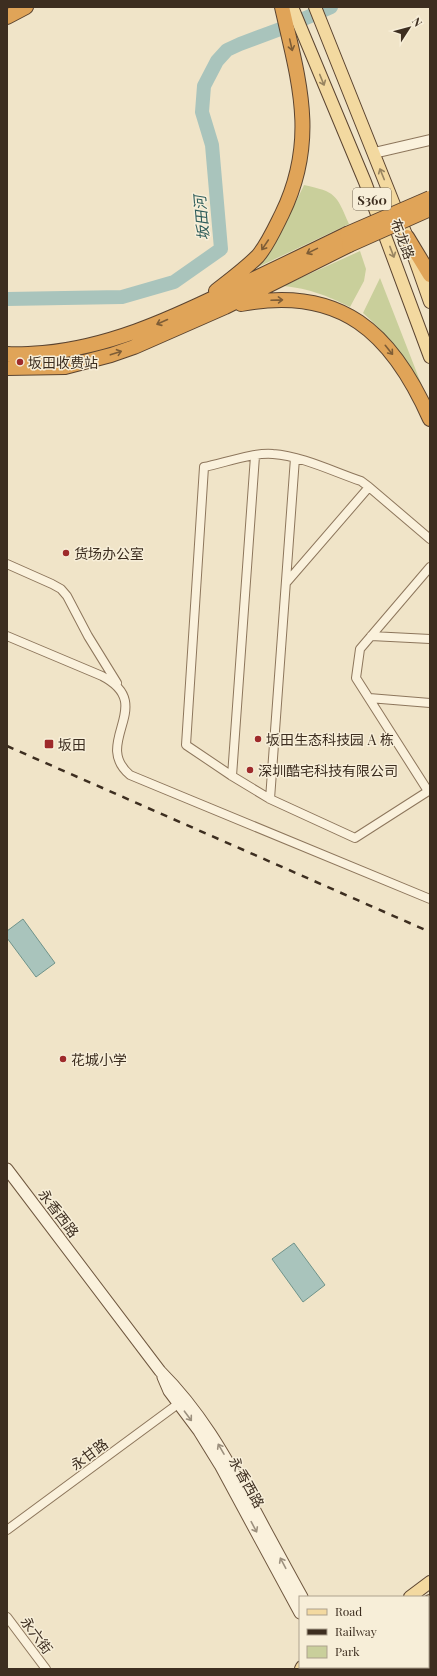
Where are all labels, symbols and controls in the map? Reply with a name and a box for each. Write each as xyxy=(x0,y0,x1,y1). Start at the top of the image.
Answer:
north arrow xyxy=(389,8,429,48)
text: N xyxy=(409,14,426,29)
one-way arrow xyxy=(287,38,295,51)
one-way arrow xyxy=(319,73,326,85)
one-way arrow xyxy=(378,168,386,180)
road number: S360 xyxy=(353,188,391,210)
water label: 坂田河 xyxy=(189,192,213,241)
street label: 布龙路 xyxy=(387,216,419,262)
one-way arrow xyxy=(261,239,269,250)
one-way arrow xyxy=(388,246,396,258)
one-way arrow xyxy=(307,248,319,255)
one-way arrow xyxy=(270,296,283,303)
one-way arrow xyxy=(157,318,169,326)
one-way arrow xyxy=(385,345,394,355)
one-way arrow xyxy=(110,349,123,356)
place label: 坂田收费站 xyxy=(28,353,98,372)
marker: 坂田收费站 xyxy=(15,357,25,367)
place label: 货场办公室 xyxy=(74,544,144,563)
marker: 货场办公室 xyxy=(61,548,71,558)
place label: 坂田生态科技园 A 栋 xyxy=(266,730,394,749)
marker: 坂田生态科技园 A 栋 xyxy=(253,734,263,744)
place label: 坂田 xyxy=(58,735,86,754)
marker: 坂田 xyxy=(43,738,55,750)
place label: 深圳酷宅科技有限公司 xyxy=(258,761,398,780)
marker: 深圳酷宅科技有限公司 xyxy=(245,765,255,775)
place label: 花城小学 xyxy=(71,1050,127,1069)
marker: 花城小学 xyxy=(58,1054,68,1064)
street label: 永香西路 xyxy=(35,1185,83,1241)
one-way arrow xyxy=(183,1410,192,1421)
street label: 永甘路 xyxy=(67,1434,111,1474)
one-way arrow xyxy=(216,1443,224,1455)
street label: 永香西路 xyxy=(225,1453,269,1511)
one-way arrow xyxy=(251,1521,258,1533)
one-way arrow xyxy=(279,1557,286,1569)
legend xyxy=(299,1596,429,1668)
text: Road xyxy=(335,1603,362,1619)
street label: 永六街 xyxy=(17,1613,57,1657)
text: Railway xyxy=(335,1623,377,1639)
text: Park xyxy=(335,1643,360,1659)

